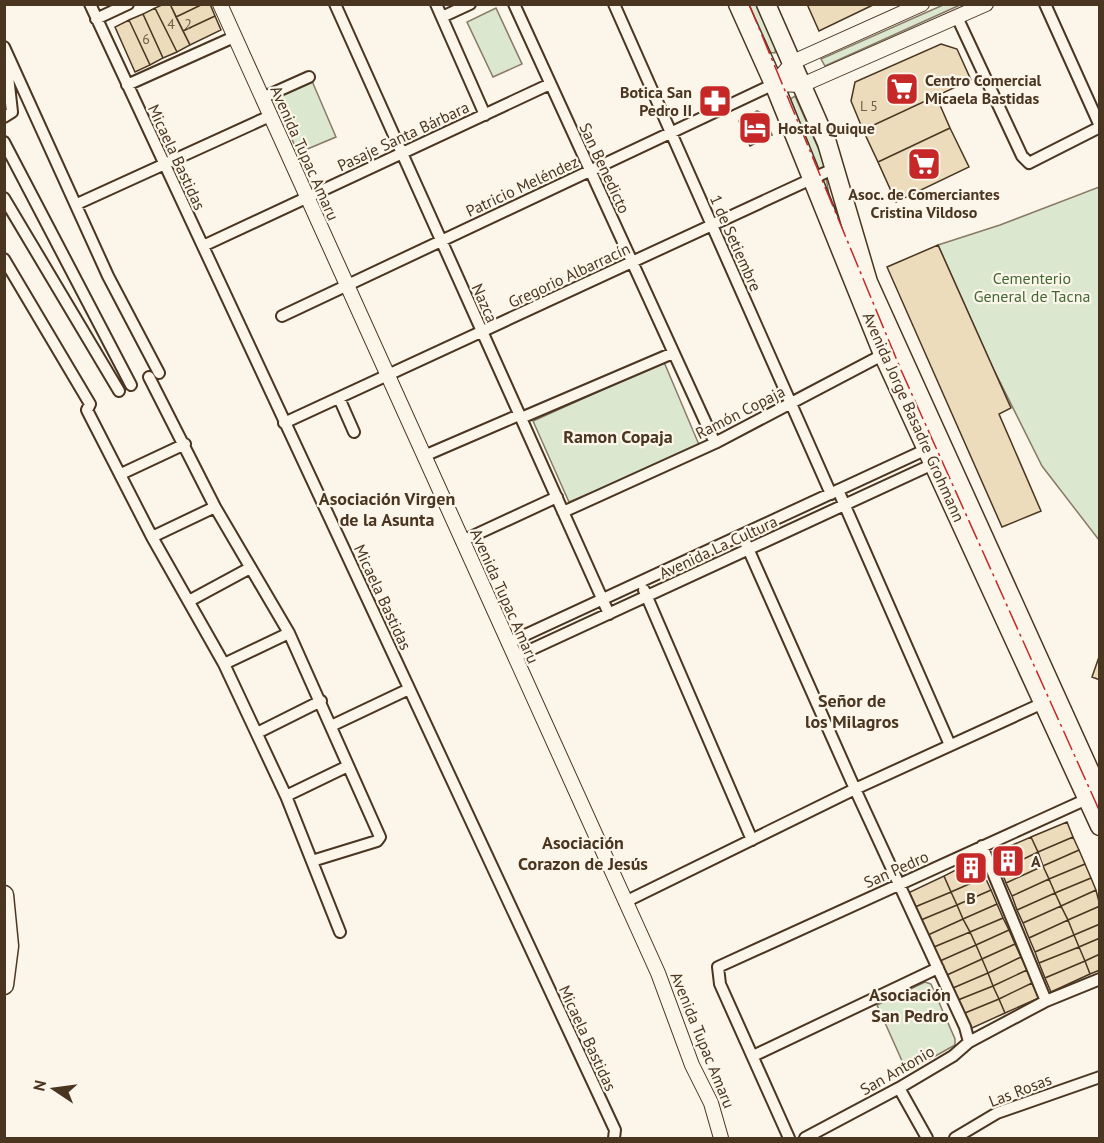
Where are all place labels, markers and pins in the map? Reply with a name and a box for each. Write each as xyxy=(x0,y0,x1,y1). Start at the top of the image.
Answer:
place label: Centro Comercial Micaela Bastidas xyxy=(925,70,1042,108)
supermarket icon: Centro Comercial Micaela Bastidas xyxy=(884,71,920,107)
place label: Botica San Pedro II xyxy=(620,82,692,120)
pharmacy icon: Botica San Pedro II xyxy=(697,83,733,119)
hotel icon: Hostal Quique xyxy=(737,110,773,146)
place label: Hostal Quique xyxy=(778,118,875,138)
supermarket icon: Asoc. de Comerciantes Cristina Vildoso xyxy=(906,146,942,182)
place label: Asoc. de Comerciantes Cristina Vildoso xyxy=(848,184,1000,222)
building icon: A xyxy=(990,843,1026,879)
building icon: B xyxy=(953,850,989,886)
place label: A xyxy=(1031,851,1041,871)
place label: B xyxy=(966,888,976,908)

